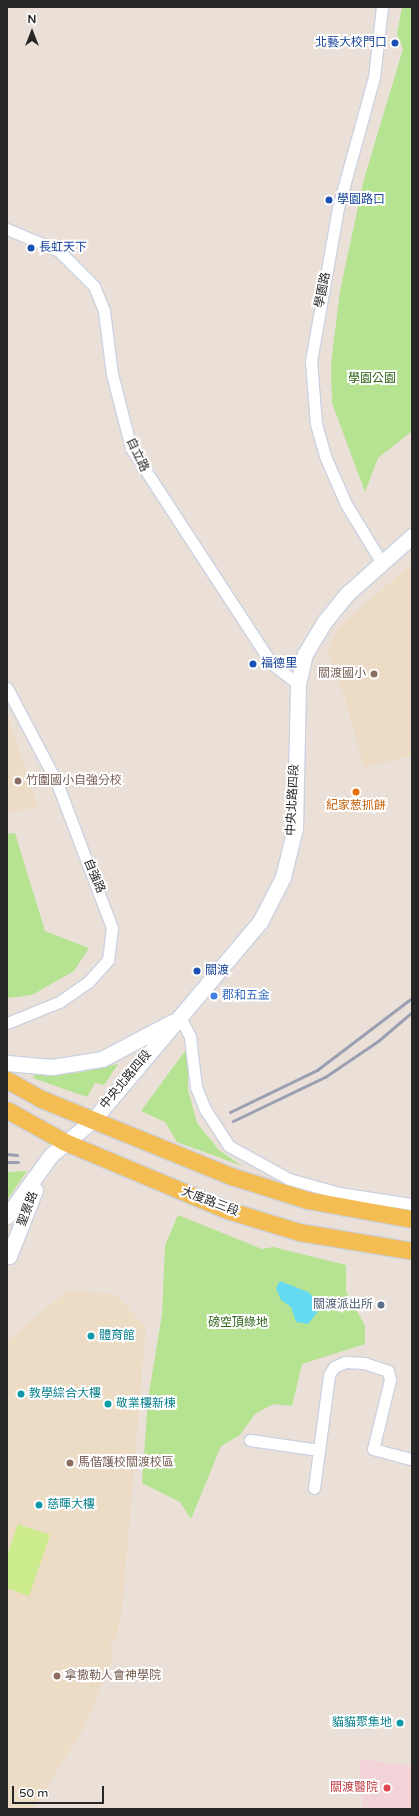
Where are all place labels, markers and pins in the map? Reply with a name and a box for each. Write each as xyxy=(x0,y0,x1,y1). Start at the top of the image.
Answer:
place label: 北藝大校門口 xyxy=(315,36,387,50)
marker: 北藝大校門口 xyxy=(390,38,400,48)
place label: 學園路口 xyxy=(337,193,385,207)
marker: 學園路口 xyxy=(324,195,334,205)
place label: 長虹天下 xyxy=(39,241,87,255)
marker: 長虹天下 xyxy=(26,243,36,253)
place label: 福德里 xyxy=(261,657,297,671)
marker: 福德里 xyxy=(248,659,258,669)
place label: 關渡國小 xyxy=(318,667,366,681)
marker: 關渡國小 xyxy=(369,669,379,679)
place label: 竹圍國小自強分校 xyxy=(26,774,122,788)
marker: 竹圍國小自強分校 xyxy=(13,776,23,786)
marker: 紀家葱抓餅 xyxy=(351,787,361,797)
place label: 紀家葱抓餅 xyxy=(326,799,386,813)
place label: 關渡 xyxy=(205,964,229,978)
marker: 關渡 xyxy=(192,966,202,976)
place label: 郡和五金 xyxy=(222,989,270,1003)
marker: 郡和五金 xyxy=(209,991,219,1001)
place label: 關渡派出所 xyxy=(313,1298,373,1312)
marker: 關渡派出所 xyxy=(376,1300,386,1310)
place label: 體育館 xyxy=(99,1329,135,1343)
marker: 體育館 xyxy=(86,1331,96,1341)
place label: 教學綜合大樓 xyxy=(29,1387,101,1401)
marker: 教學綜合大樓 xyxy=(16,1389,26,1399)
place label: 敬業樓新棟 xyxy=(116,1397,176,1411)
marker: 敬業樓新棟 xyxy=(103,1399,113,1409)
place label: 馬偕護校關渡校區 xyxy=(78,1456,174,1470)
marker: 馬偕護校關渡校區 xyxy=(65,1458,75,1468)
place label: 慈暉大樓 xyxy=(47,1498,95,1512)
marker: 慈暉大樓 xyxy=(34,1500,44,1510)
place label: 拿撒勒人會神學院 xyxy=(65,1669,161,1683)
marker: 拿撒勒人會神學院 xyxy=(52,1671,62,1681)
place label: 貓貓聚集地 xyxy=(332,1716,392,1730)
marker: 貓貓聚集地 xyxy=(395,1718,405,1728)
place label: 關渡醫院 xyxy=(330,1781,378,1795)
marker: 關渡醫院 xyxy=(381,1782,393,1794)

